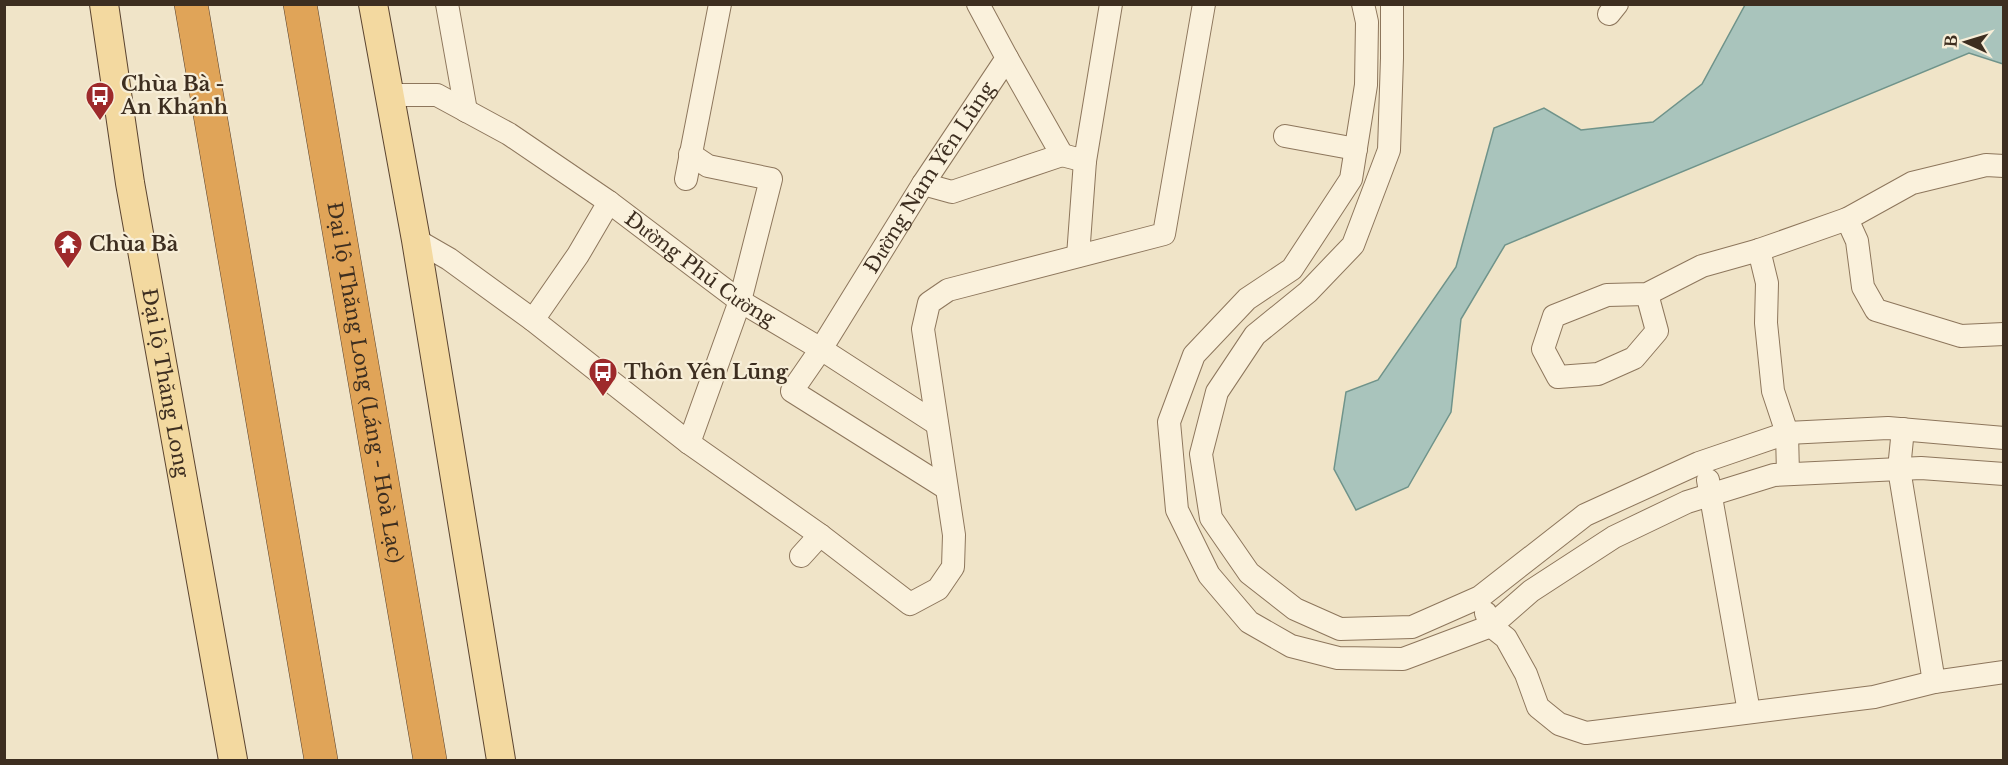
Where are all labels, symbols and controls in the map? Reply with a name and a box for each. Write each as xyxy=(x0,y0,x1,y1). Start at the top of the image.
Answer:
north arrow xyxy=(1936,12,1996,72)
text: B xyxy=(1941,34,1961,48)
place label: Chùa Bà - An Khánh xyxy=(120,72,229,119)
street label: Đường Nam Yên Lũng xyxy=(859,76,1000,277)
bus stop icon: Chùa Bà - An Khánh xyxy=(84,80,116,122)
street label: Đại lộ Thăng Long (Láng - Hoà Lạc) xyxy=(322,200,408,565)
street label: Đường Phú Cường xyxy=(620,206,781,332)
temple icon: Chùa Bà xyxy=(52,228,84,270)
place label: Chùa Bà xyxy=(89,232,179,256)
street label: Đại lộ Thăng Long xyxy=(137,287,195,480)
bus stop icon: Thôn Yên Lũng xyxy=(587,356,619,398)
place label: Thôn Yên Lũng xyxy=(624,360,789,384)

